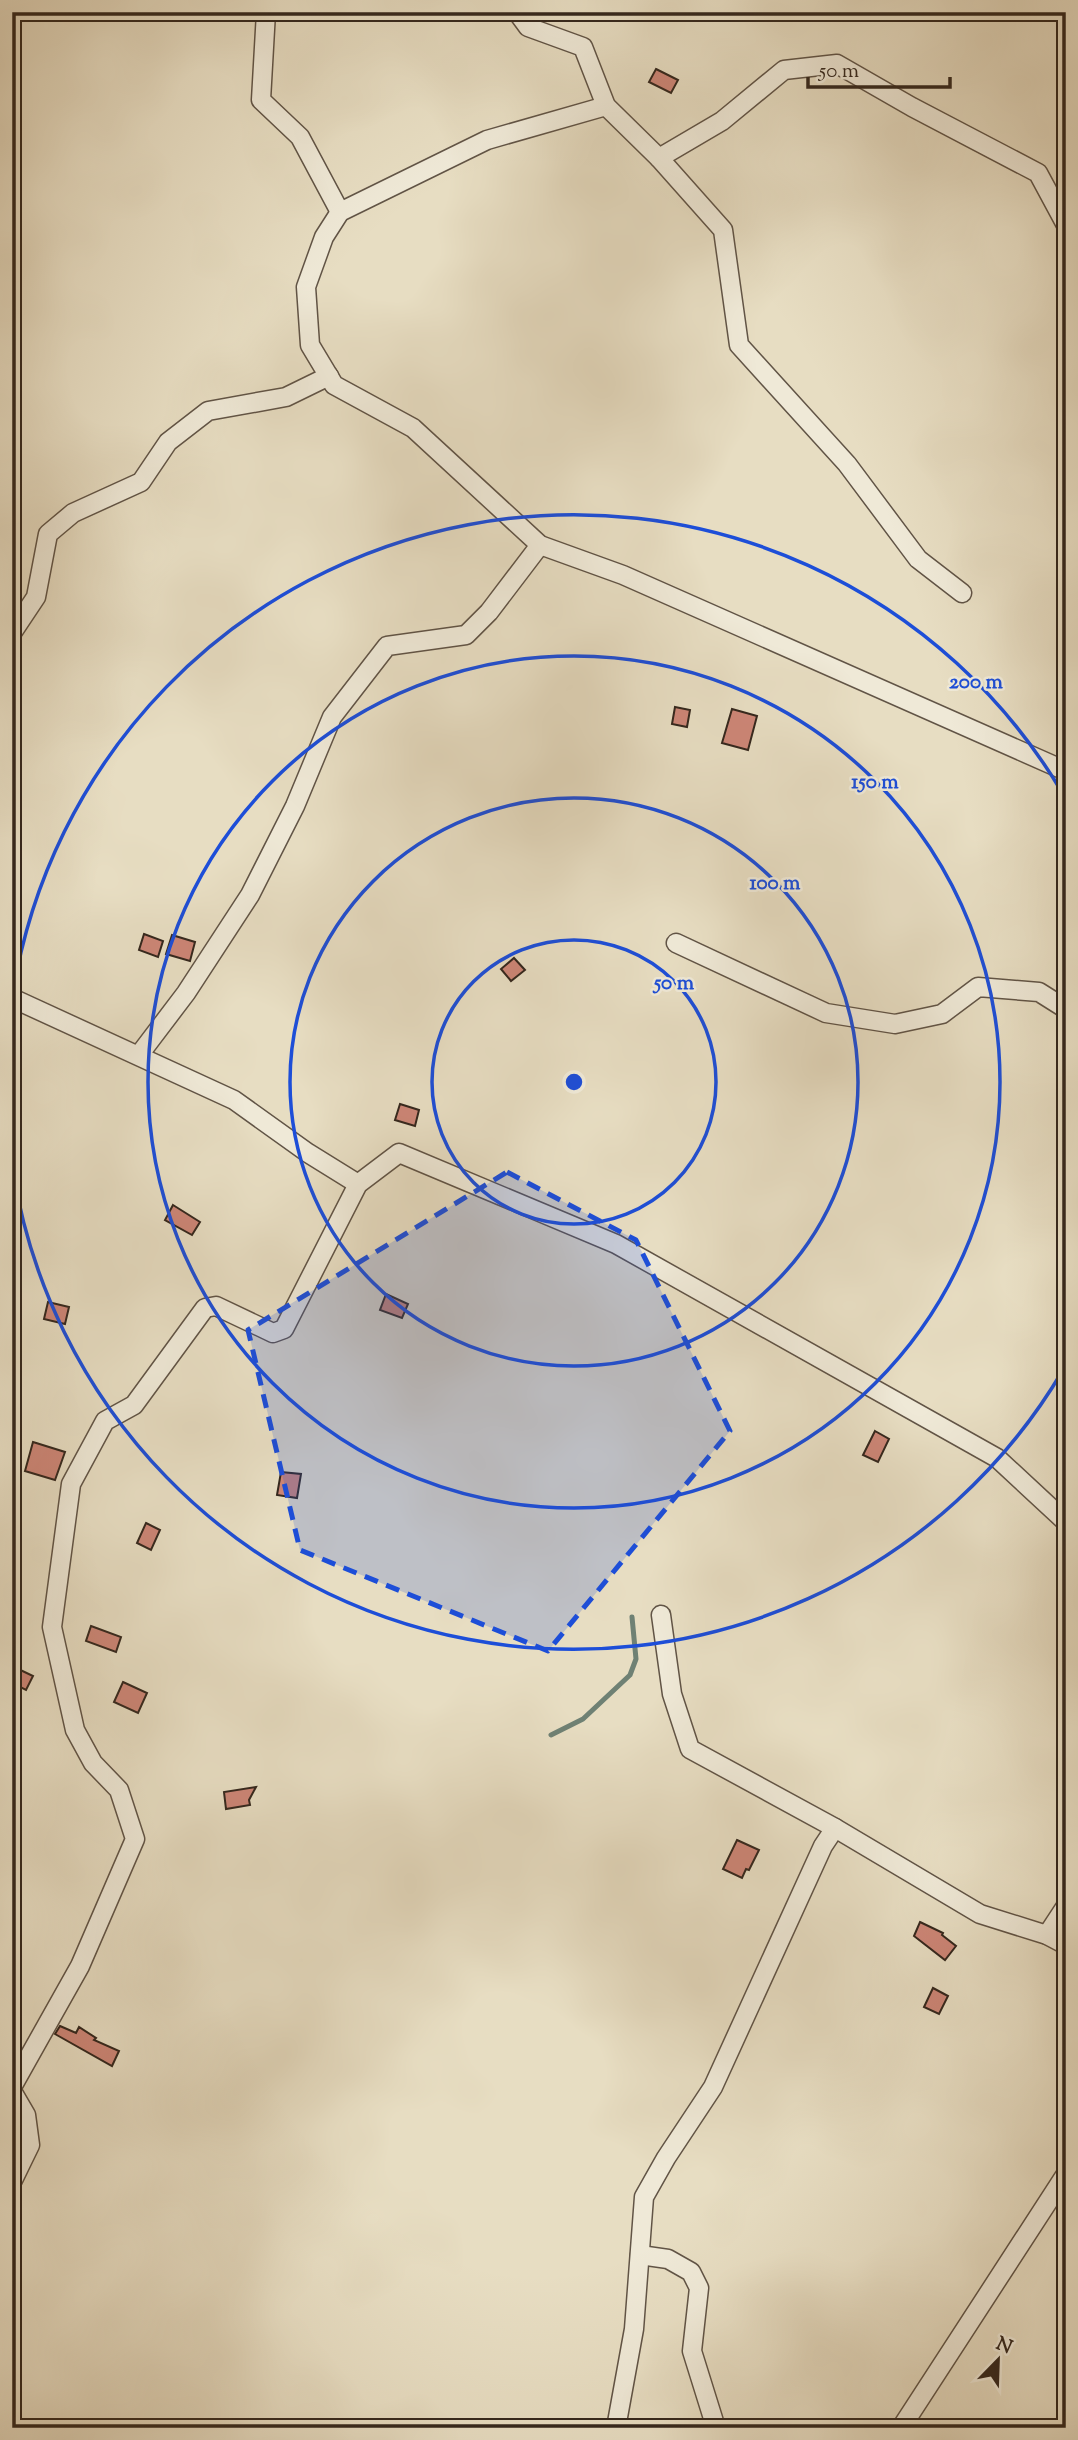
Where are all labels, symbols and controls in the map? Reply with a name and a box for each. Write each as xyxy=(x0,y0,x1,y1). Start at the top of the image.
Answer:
scale bar xyxy=(808,46,950,90)
text: 50 m xyxy=(818,57,859,87)
text: 200 m xyxy=(949,668,1004,698)
text: 150 m xyxy=(851,768,899,798)
text: 100 m xyxy=(750,869,801,899)
text: 50 m xyxy=(652,969,695,999)
centre of rings xyxy=(562,1070,586,1094)
north arrow xyxy=(962,2324,1032,2394)
text: N xyxy=(991,2331,1016,2362)

